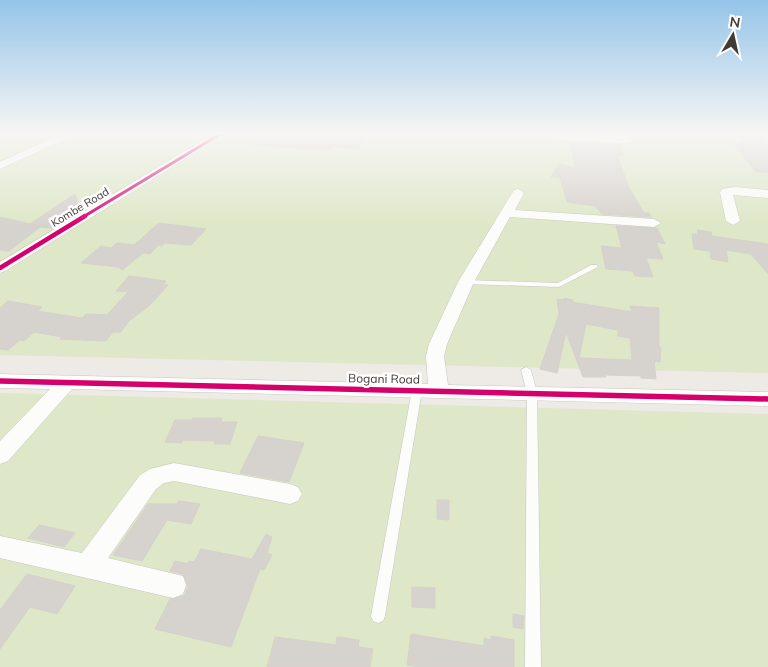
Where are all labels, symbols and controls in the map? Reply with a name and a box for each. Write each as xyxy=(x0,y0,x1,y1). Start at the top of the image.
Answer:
north arrow xyxy=(708,10,758,60)
text: N xyxy=(728,12,742,32)
street label: Kombe Road xyxy=(48,184,112,230)
street label: Bogani Road xyxy=(348,370,420,387)

